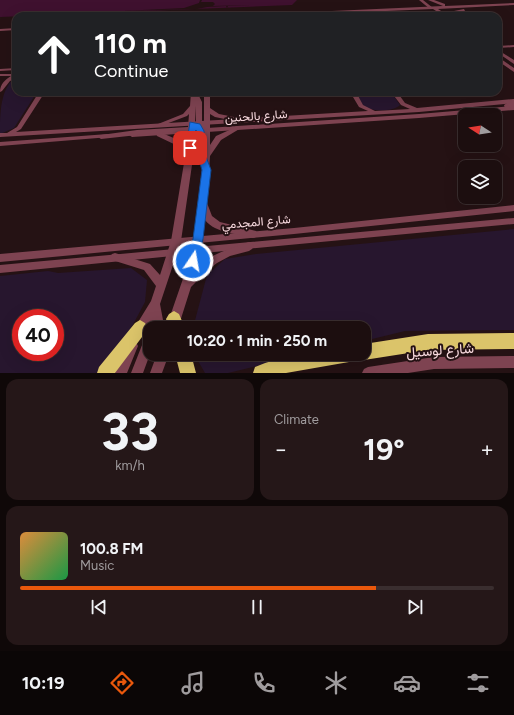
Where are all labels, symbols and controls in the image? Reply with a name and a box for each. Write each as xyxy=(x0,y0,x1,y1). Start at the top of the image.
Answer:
text: 110 m xyxy=(94,26,167,60)
icon: ahead xyxy=(28,28,80,80)
text: Continue xyxy=(94,60,168,82)
street label: شارع بالحنين xyxy=(224,107,288,127)
north arrow xyxy=(458,108,502,152)
map controls xyxy=(458,108,502,204)
pin xyxy=(173,131,207,165)
icon: arrive xyxy=(179,137,201,159)
button: layers xyxy=(458,160,502,204)
street label: شارع المجدمي xyxy=(221,212,291,235)
position arrow xyxy=(172,240,214,282)
speed limit sign: 40 xyxy=(12,309,64,361)
text: 10:20 · 1 min · 250 m xyxy=(187,332,327,350)
street label: شارع لوسيل xyxy=(406,340,475,363)
text: 33 xyxy=(101,401,159,463)
text: Climate xyxy=(274,412,319,427)
text: 19° xyxy=(363,431,405,468)
text: − xyxy=(274,436,288,463)
text: + xyxy=(480,436,494,463)
text: km/h xyxy=(115,458,145,473)
text: 100.8 FM xyxy=(80,540,143,558)
text: Music xyxy=(80,558,114,573)
icon: previous xyxy=(88,596,110,618)
icon: pause xyxy=(246,596,268,618)
icon: next xyxy=(404,596,426,618)
icon: directions xyxy=(108,669,136,697)
icon: music xyxy=(179,669,207,697)
icon: phone xyxy=(250,669,278,697)
icon: climate xyxy=(322,669,350,697)
icon: car xyxy=(393,669,421,697)
icon: filters xyxy=(464,669,492,697)
text: 10:19 xyxy=(22,672,64,694)

